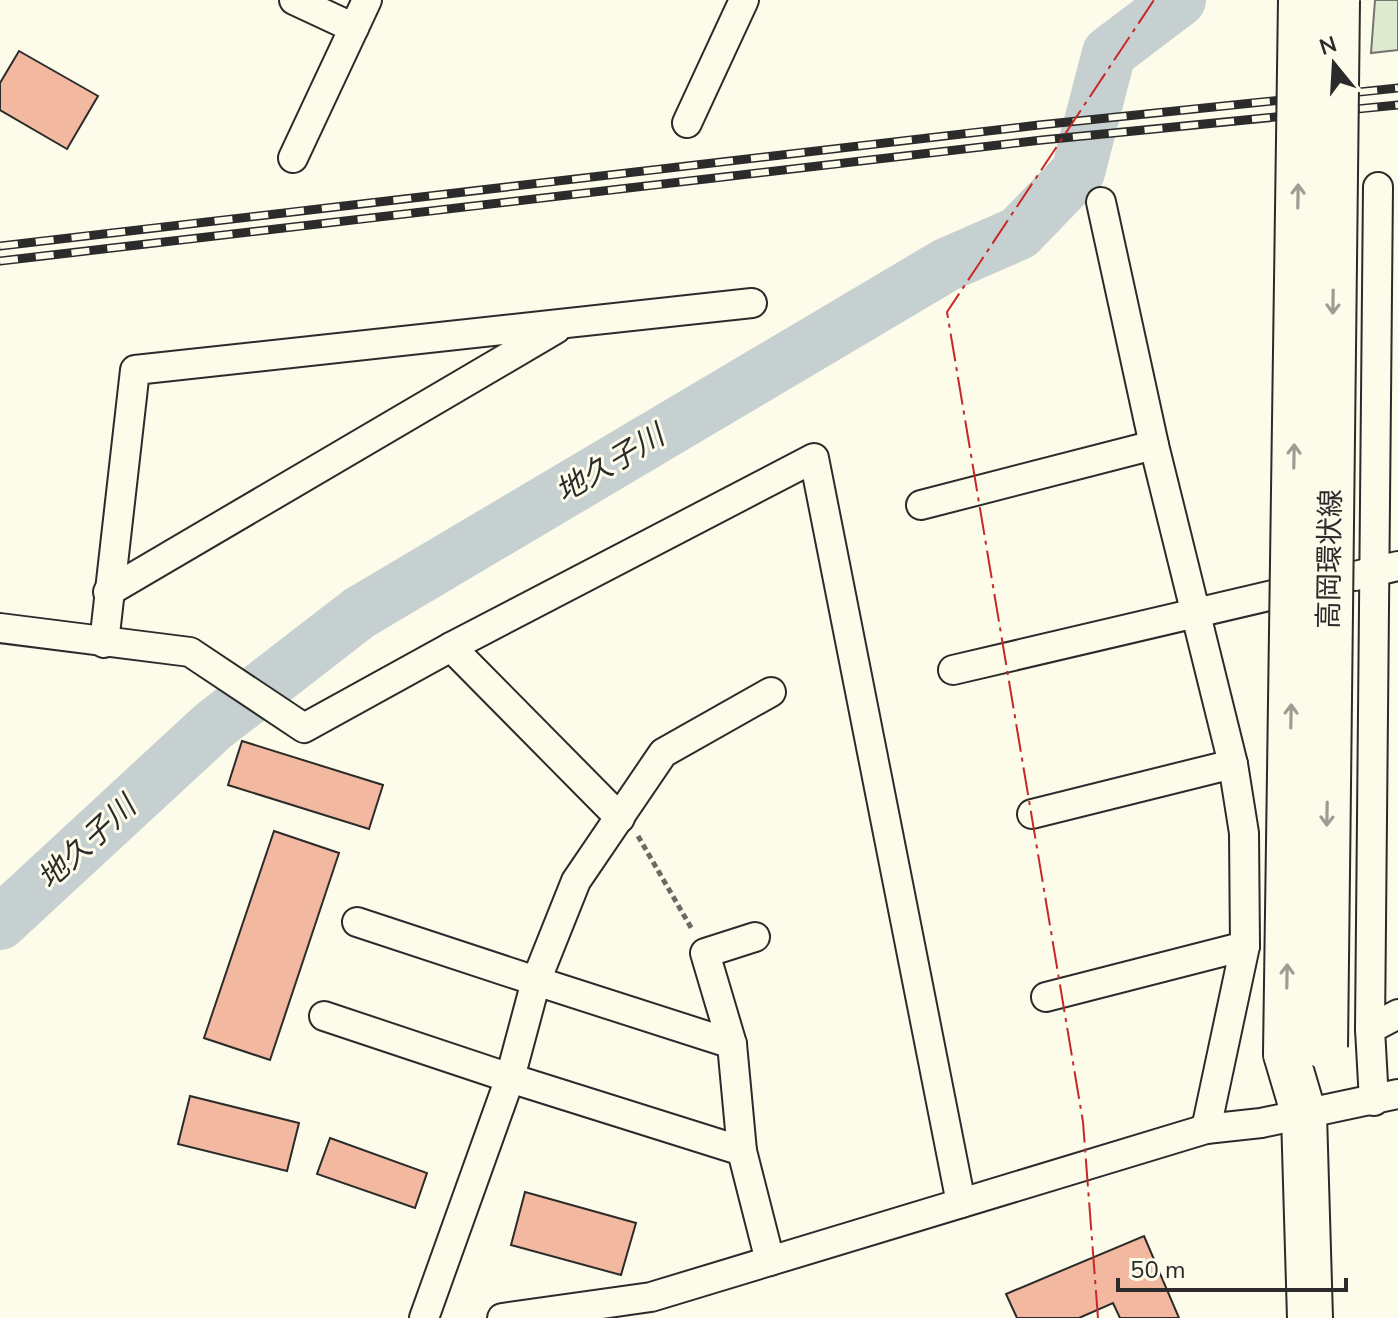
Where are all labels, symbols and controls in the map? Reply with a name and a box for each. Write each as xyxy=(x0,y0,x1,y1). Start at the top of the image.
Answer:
north arrow xyxy=(1294,24,1374,104)
text: N xyxy=(1316,29,1341,63)
one-way arrow xyxy=(1290,183,1306,210)
one-way arrow xyxy=(1326,288,1341,315)
water label: 地久子川 xyxy=(548,414,675,512)
one-way arrow xyxy=(1287,443,1302,470)
street label: 高岡環状線 xyxy=(1310,489,1350,629)
one-way arrow xyxy=(1283,703,1299,730)
water label: 地久子川 xyxy=(29,785,147,899)
one-way arrow xyxy=(1320,800,1335,827)
one-way arrow xyxy=(1280,963,1295,990)
scale bar xyxy=(1118,1242,1346,1292)
text: 50 m xyxy=(1130,1254,1186,1286)

